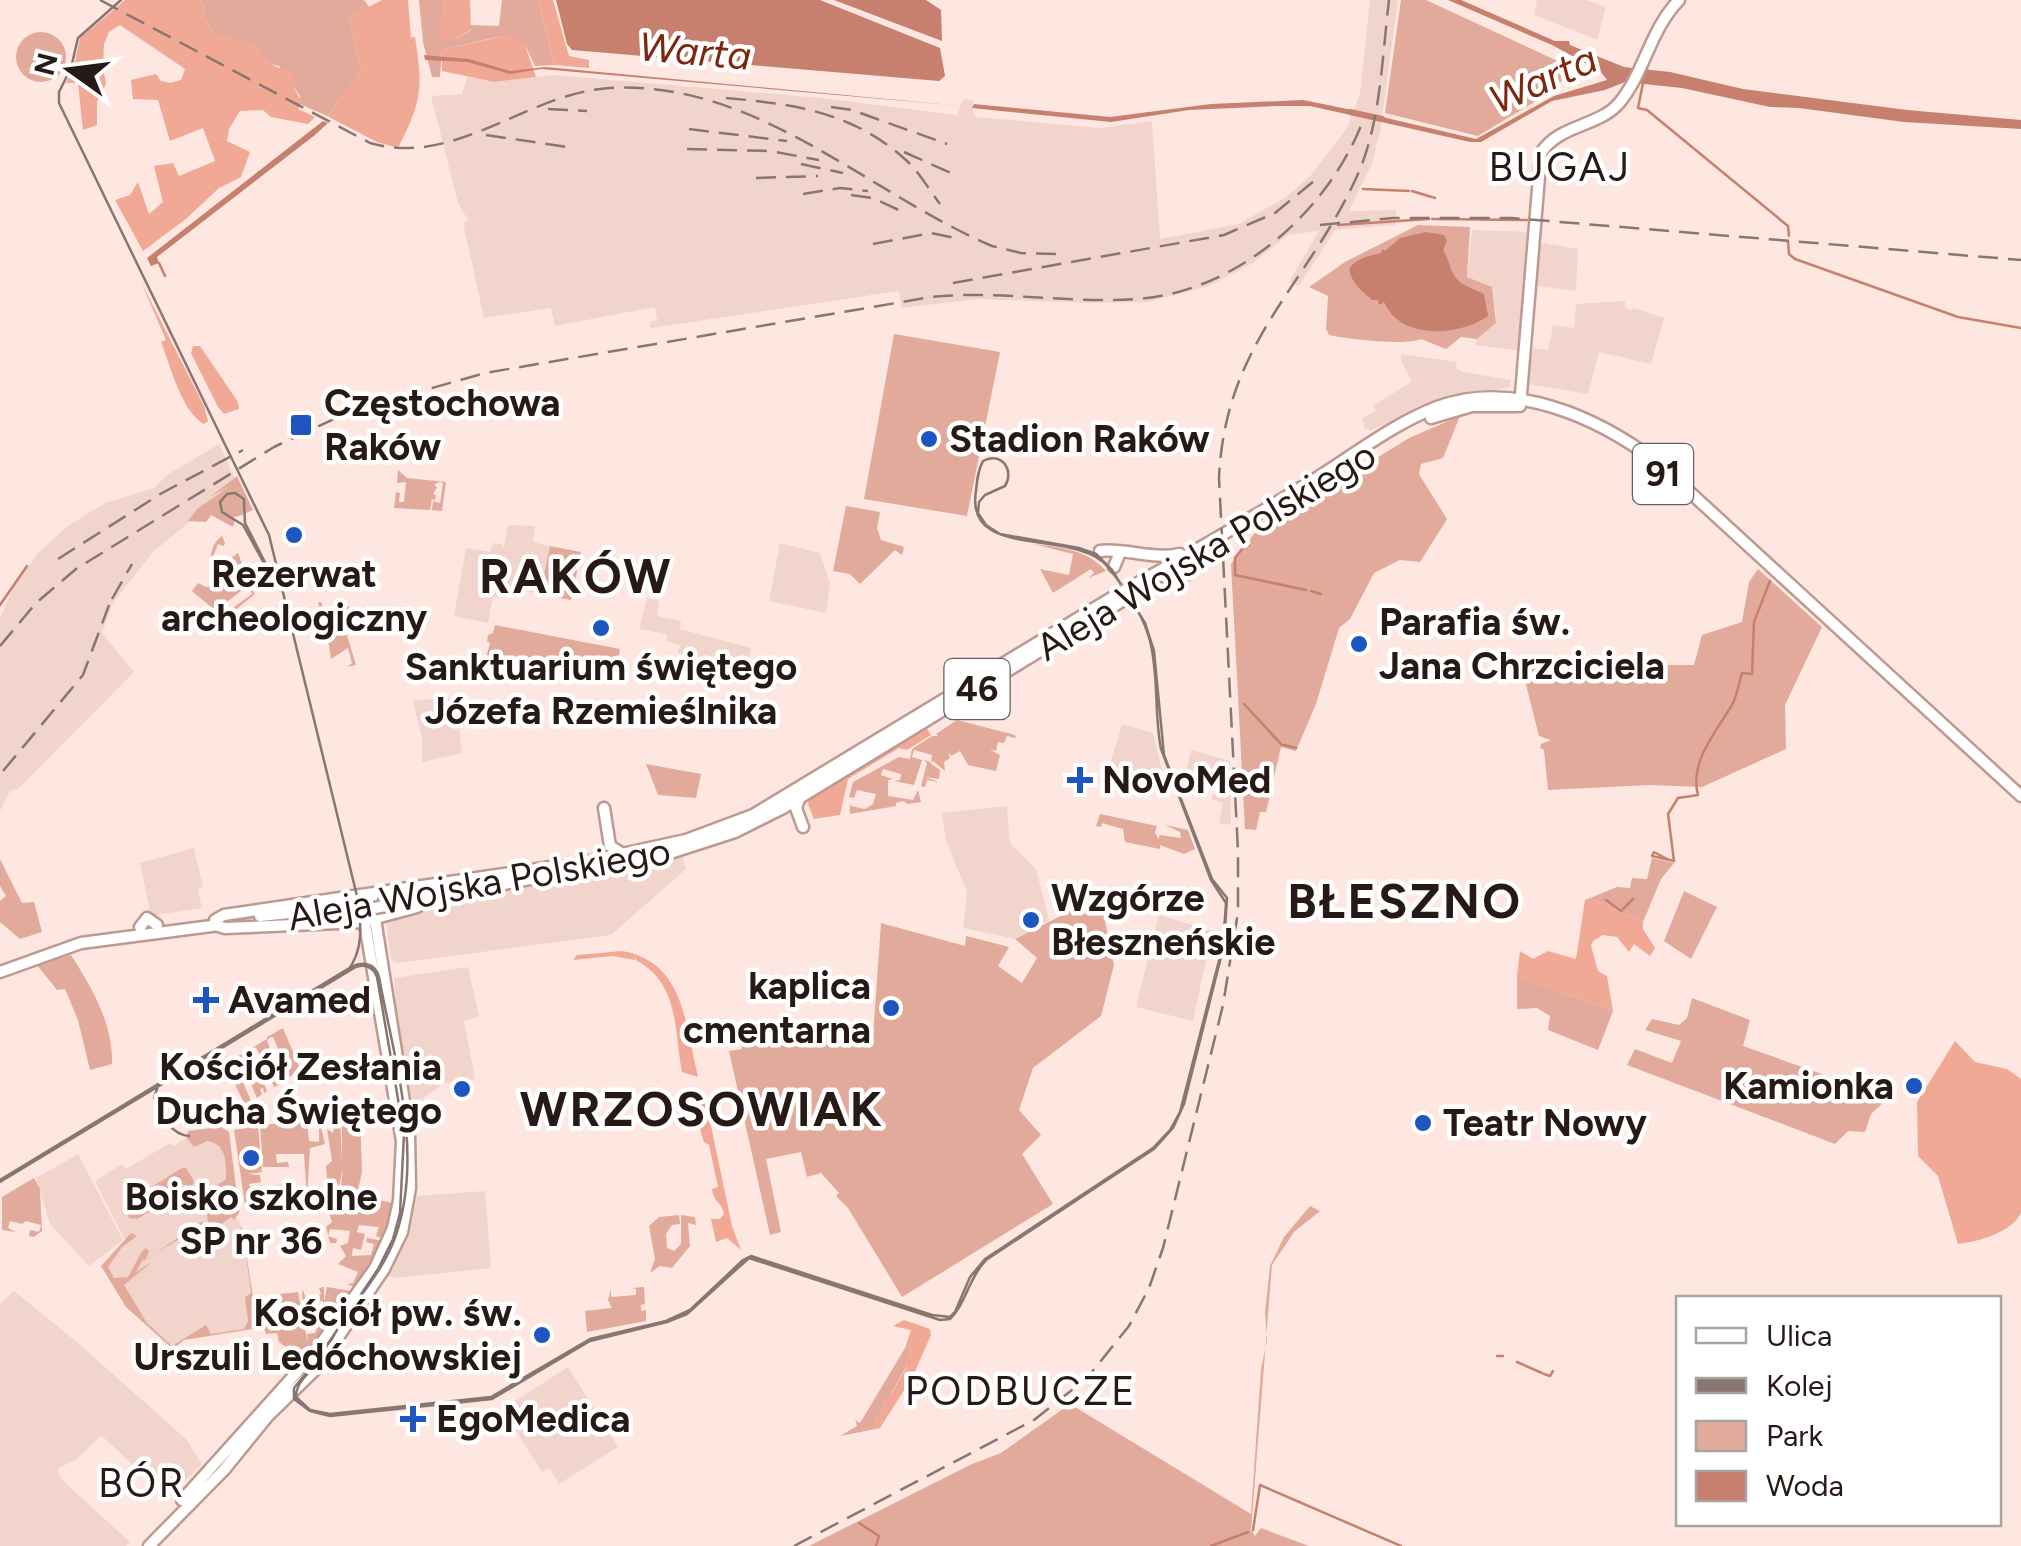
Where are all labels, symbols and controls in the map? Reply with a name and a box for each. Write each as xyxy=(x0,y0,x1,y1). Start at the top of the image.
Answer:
north arrow xyxy=(20,20,120,120)
water label: Warta xyxy=(637,22,753,80)
water label: Warta xyxy=(1482,34,1604,124)
text: N xyxy=(27,49,65,79)
district label: BUGAJ xyxy=(1488,143,1632,191)
place label: Częstochowa Raków xyxy=(324,380,561,470)
marker: Częstochowa Raków xyxy=(288,412,314,438)
place label: Stadion Raków xyxy=(949,416,1210,462)
marker: Stadion Raków xyxy=(918,428,940,450)
street label: Aleja Wojska Polskiego xyxy=(1028,431,1384,671)
road number: 91 xyxy=(1633,444,1693,504)
marker: Rezerwat archeologiczny xyxy=(283,524,305,546)
district label: RAKÓW xyxy=(479,547,673,605)
place label: Rezerwat archeologiczny xyxy=(161,551,427,641)
place label: Parafia św. Jana Chrzciciela xyxy=(1379,599,1665,689)
marker: Sanktuarium świętego Józefa Rzemieślnika xyxy=(590,617,612,639)
marker: Parafia św. Jana Chrzciciela xyxy=(1348,633,1370,655)
place label: Sanktuarium świętego Józefa Rzemieślnika xyxy=(405,644,797,734)
road number: 46 xyxy=(944,659,1010,719)
place label: NovoMed xyxy=(1102,757,1271,803)
marker: NovoMed xyxy=(1067,767,1093,793)
street label: Aleja Wojska Polskiego xyxy=(284,828,674,940)
district label: BŁESZNO xyxy=(1287,872,1523,930)
place label: Wzgórze Błeszneńskie xyxy=(1051,875,1275,965)
marker: Wzgórze Błeszneńskie xyxy=(1020,909,1042,931)
place label: kaplica cmentarna xyxy=(683,963,871,1053)
place label: Avamed xyxy=(228,977,371,1023)
marker: Avamed xyxy=(193,987,219,1013)
marker: kaplica cmentarna xyxy=(880,997,902,1019)
place label: Kościół Zesłania Ducha Świętego xyxy=(155,1044,442,1134)
place label: Kamionka xyxy=(1723,1063,1894,1109)
marker: Kamionka xyxy=(1903,1075,1925,1097)
marker: Kościół Zesłania Ducha Świętego xyxy=(451,1078,473,1100)
district label: WRZOSOWIAK xyxy=(520,1080,884,1138)
place label: Teatr Nowy xyxy=(1443,1100,1647,1146)
marker: Teatr Nowy xyxy=(1412,1112,1434,1134)
marker: Boisko szkolne SP nr 36 xyxy=(240,1147,262,1169)
place label: Boisko szkolne SP nr 36 xyxy=(125,1174,377,1264)
place label: Kościół pw. św. Urszuli Ledóchowskiej xyxy=(133,1290,522,1380)
legend xyxy=(1676,1296,2001,1526)
text: Ulica xyxy=(1766,1317,1832,1354)
marker: Kościół pw. św. Urszuli Ledóchowskiej xyxy=(531,1324,553,1346)
district label: PODBUCZE xyxy=(905,1367,1137,1415)
text: Kolej xyxy=(1766,1367,1833,1404)
place label: EgoMedica xyxy=(436,1396,631,1442)
marker: EgoMedica xyxy=(400,1406,426,1432)
text: Park xyxy=(1766,1417,1824,1454)
district label: BÓR xyxy=(98,1459,186,1507)
text: Woda xyxy=(1766,1467,1844,1504)

